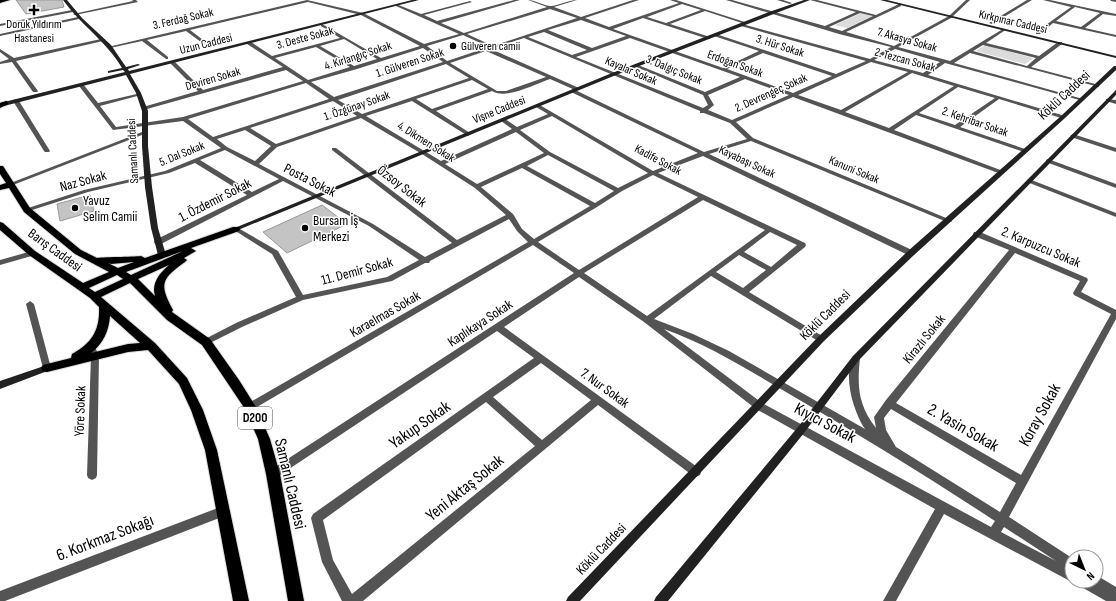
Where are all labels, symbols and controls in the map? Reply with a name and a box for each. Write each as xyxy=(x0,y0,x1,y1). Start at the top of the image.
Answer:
marker: Doruk Yıldırım Hastanesi xyxy=(28,4,40,16)
street label: 3. Ferdağ Sokak xyxy=(151,5,215,33)
street label: Kırkpınar Caddesi xyxy=(977,7,1049,37)
place label: Doruk Yıldırım Hastanesi xyxy=(6,17,62,46)
street label: 3. Deste Sokak xyxy=(275,23,336,53)
street label: 7. Akasya Sokak xyxy=(875,24,939,56)
street label: Uzun Caddesi xyxy=(178,30,234,58)
street label: 3. Hür Sokak xyxy=(754,31,806,61)
street label: 4. Kırlangıç Sokak xyxy=(322,38,394,74)
place label: Gülveren camii xyxy=(461,39,520,54)
marker: Gülveren camii xyxy=(448,41,458,51)
street label: 1. Gülveren Sokak xyxy=(374,45,446,81)
street label: 2. Tezcan Sokak xyxy=(873,45,937,75)
street label: Erdoğan Sokak xyxy=(705,47,765,81)
street label: 3. Dalgıç Sokak xyxy=(644,52,705,88)
street label: Kayalar Sokak xyxy=(603,53,660,89)
street label: Deviren Sokak xyxy=(184,64,243,94)
street label: Köklü Caddesi xyxy=(1035,67,1093,123)
street label: 2. Devrengeç Sokak xyxy=(732,70,810,116)
street label: 1. Özgünay Sokak xyxy=(322,88,392,124)
street label: Vişne Caddesi xyxy=(470,93,528,127)
street label: 2. Kehribar Sokak xyxy=(940,104,1010,140)
street label: Samanlı Caddesi xyxy=(124,118,142,184)
street label: 4. Dikmen Sokak xyxy=(394,118,458,166)
street label: 5. Dal Sokak xyxy=(157,138,207,170)
street label: Kadife Sokak xyxy=(632,141,684,179)
street label: Kayabaşı Sokak xyxy=(716,142,778,182)
street label: Kanuni Sokak xyxy=(827,153,882,187)
street label: Posta Sokak xyxy=(281,160,340,201)
street label: Özsoy Sokak xyxy=(374,161,431,211)
street label: Naz Sokak xyxy=(58,166,109,195)
street label: 1. Özdemir Sokak xyxy=(176,174,255,226)
place label: Yavuz Selim Camii xyxy=(83,192,137,225)
marker: Yavuz Selim Camii xyxy=(70,203,80,213)
place label: Bursam İş Merkezi xyxy=(313,212,358,245)
marker: Bursam İş Merkezi xyxy=(300,223,310,233)
street label: 2. Karpuzcu Sokak xyxy=(999,223,1084,272)
street label: Barış Caddesi xyxy=(25,225,85,275)
street label: 11. Demir Sokak xyxy=(319,253,395,289)
street label: Köklü Caddesi xyxy=(796,286,854,344)
street label: Karaelmas Sokak xyxy=(347,287,424,341)
street label: Kaplıkaya Sokak xyxy=(444,295,516,350)
street label: Kirazlı Sokak xyxy=(899,310,949,367)
street label: 7. Nur Sokak xyxy=(577,365,633,412)
street label: Koray Sokak xyxy=(1015,380,1066,450)
street label: Yöre Sokak xyxy=(71,385,89,437)
street label: Yakup Sokak xyxy=(386,396,455,453)
street label: Kıyıcı Sokak xyxy=(791,398,860,448)
street label: 2. Yasin Sokak xyxy=(924,400,1003,457)
road number: D200 xyxy=(238,407,272,429)
street label: Samanlı Caddesi xyxy=(270,437,310,531)
street label: Yeni Aktaş Sokak xyxy=(422,450,508,526)
street label: 6. Korkmaz Sokağı xyxy=(54,510,156,566)
street label: Köklü Caddesi xyxy=(572,520,630,578)
north arrow xyxy=(1064,549,1104,589)
text: N xyxy=(1084,569,1097,583)

